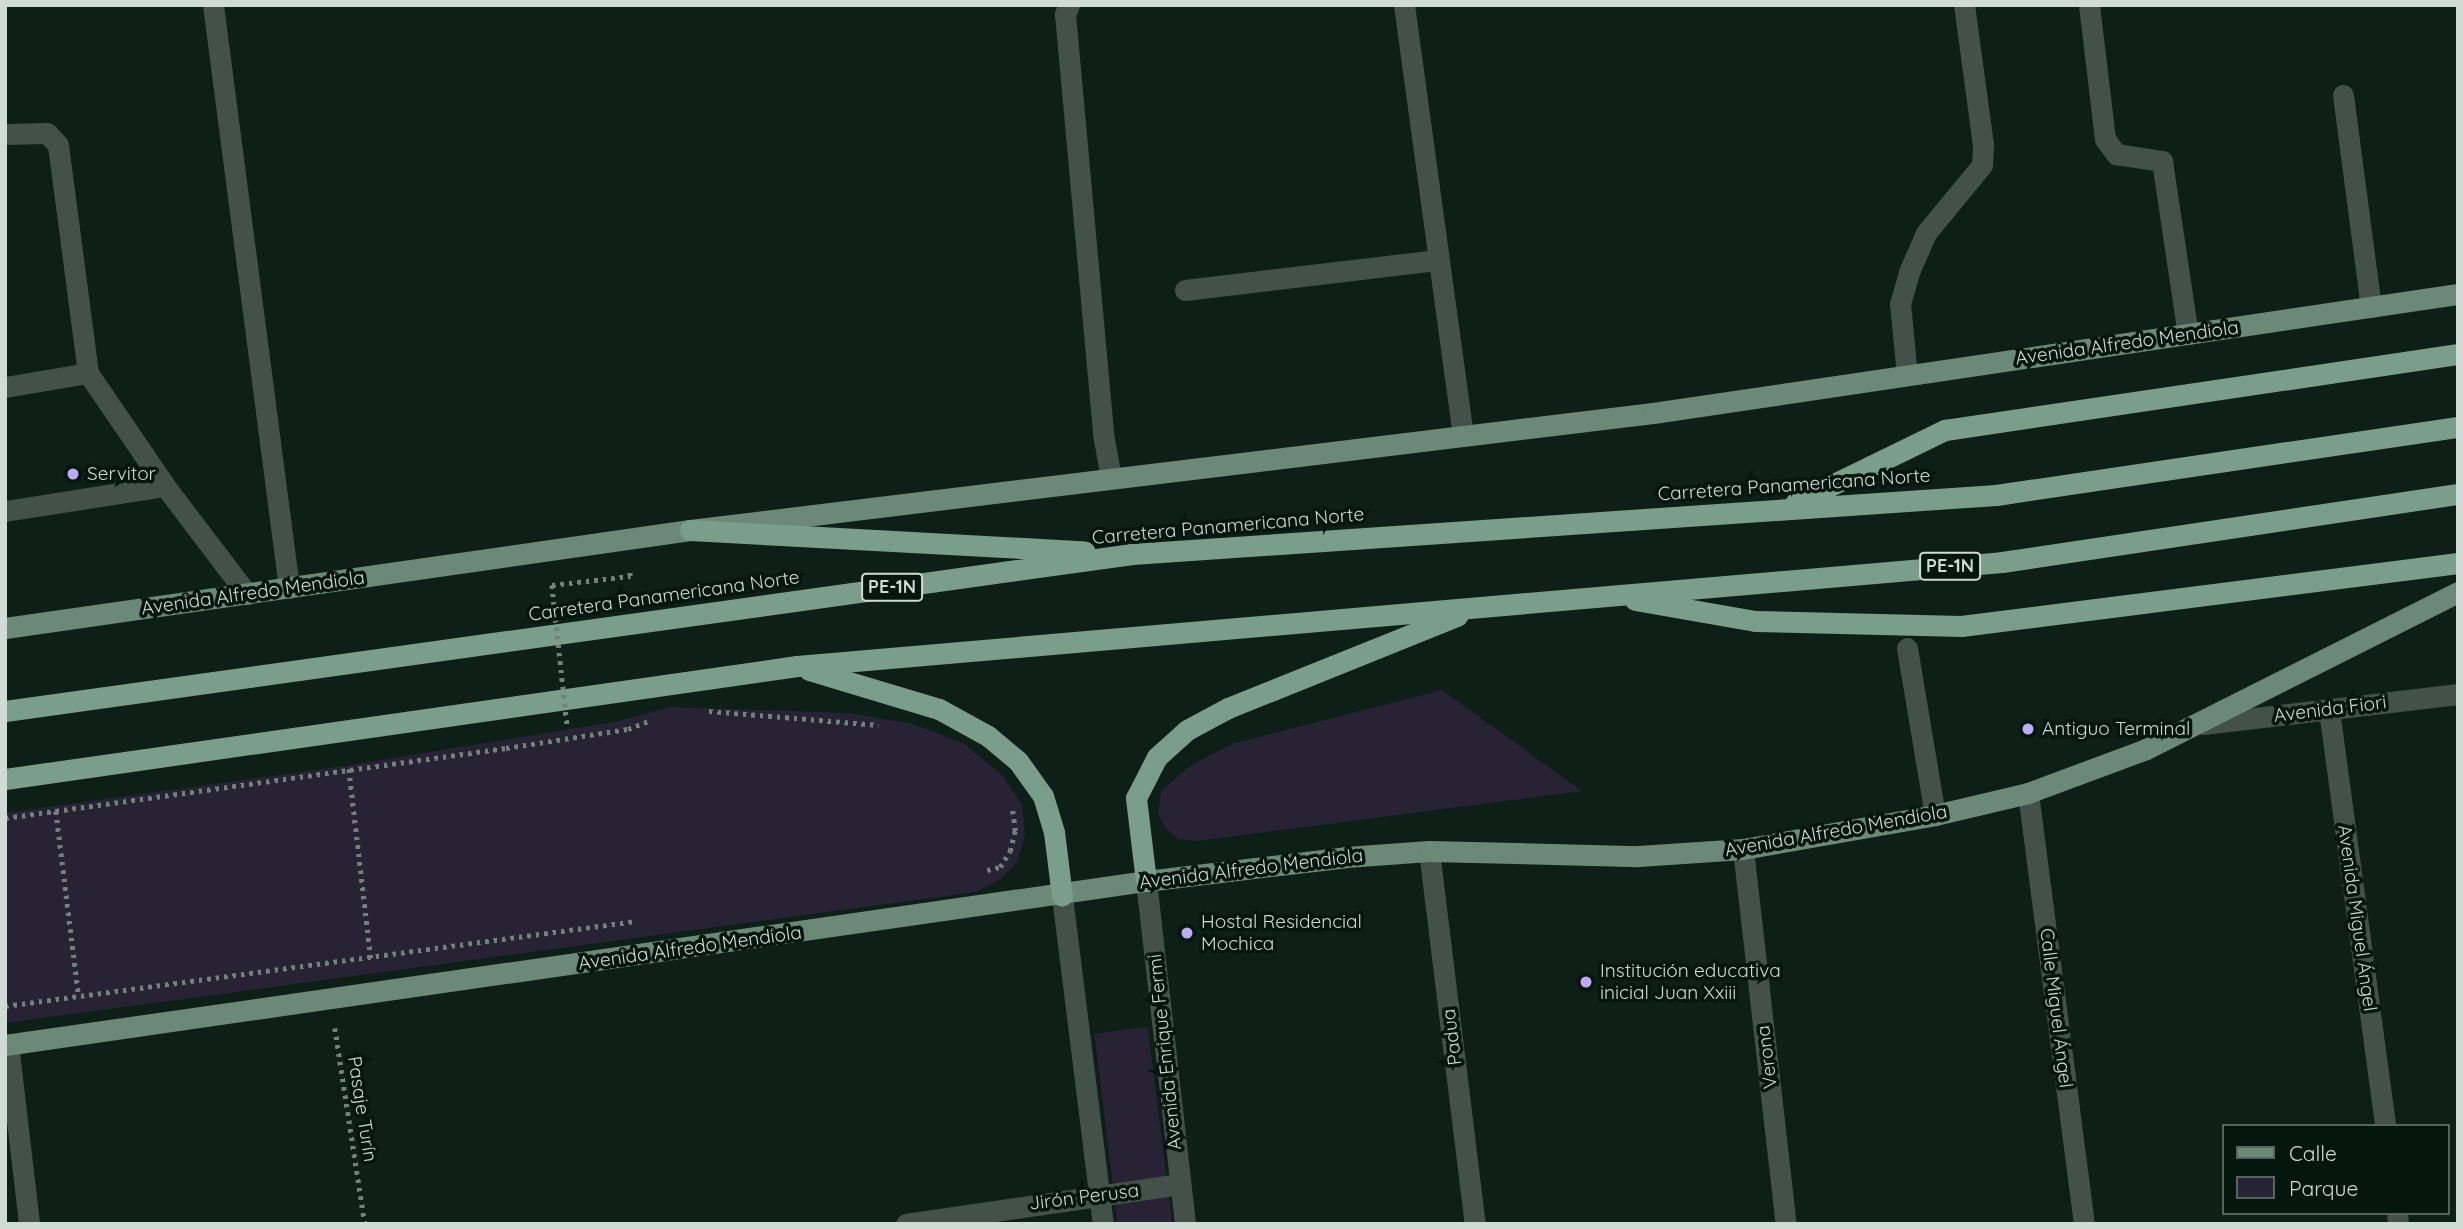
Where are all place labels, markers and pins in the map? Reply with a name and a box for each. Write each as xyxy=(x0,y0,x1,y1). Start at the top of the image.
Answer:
place label: Servitor xyxy=(87,463,156,485)
marker: Servitor xyxy=(65,466,81,482)
place label: Antiguo Terminal xyxy=(2042,718,2190,740)
marker: Antiguo Terminal xyxy=(2020,721,2036,737)
place label: Hostal Residencial Mochica xyxy=(1201,911,1362,955)
marker: Hostal Residencial Mochica xyxy=(1179,925,1195,941)
place label: Institución educativa inicial Juan Xxiii xyxy=(1600,960,1781,1004)
marker: Institución educativa inicial Juan Xxiii xyxy=(1578,974,1594,990)

